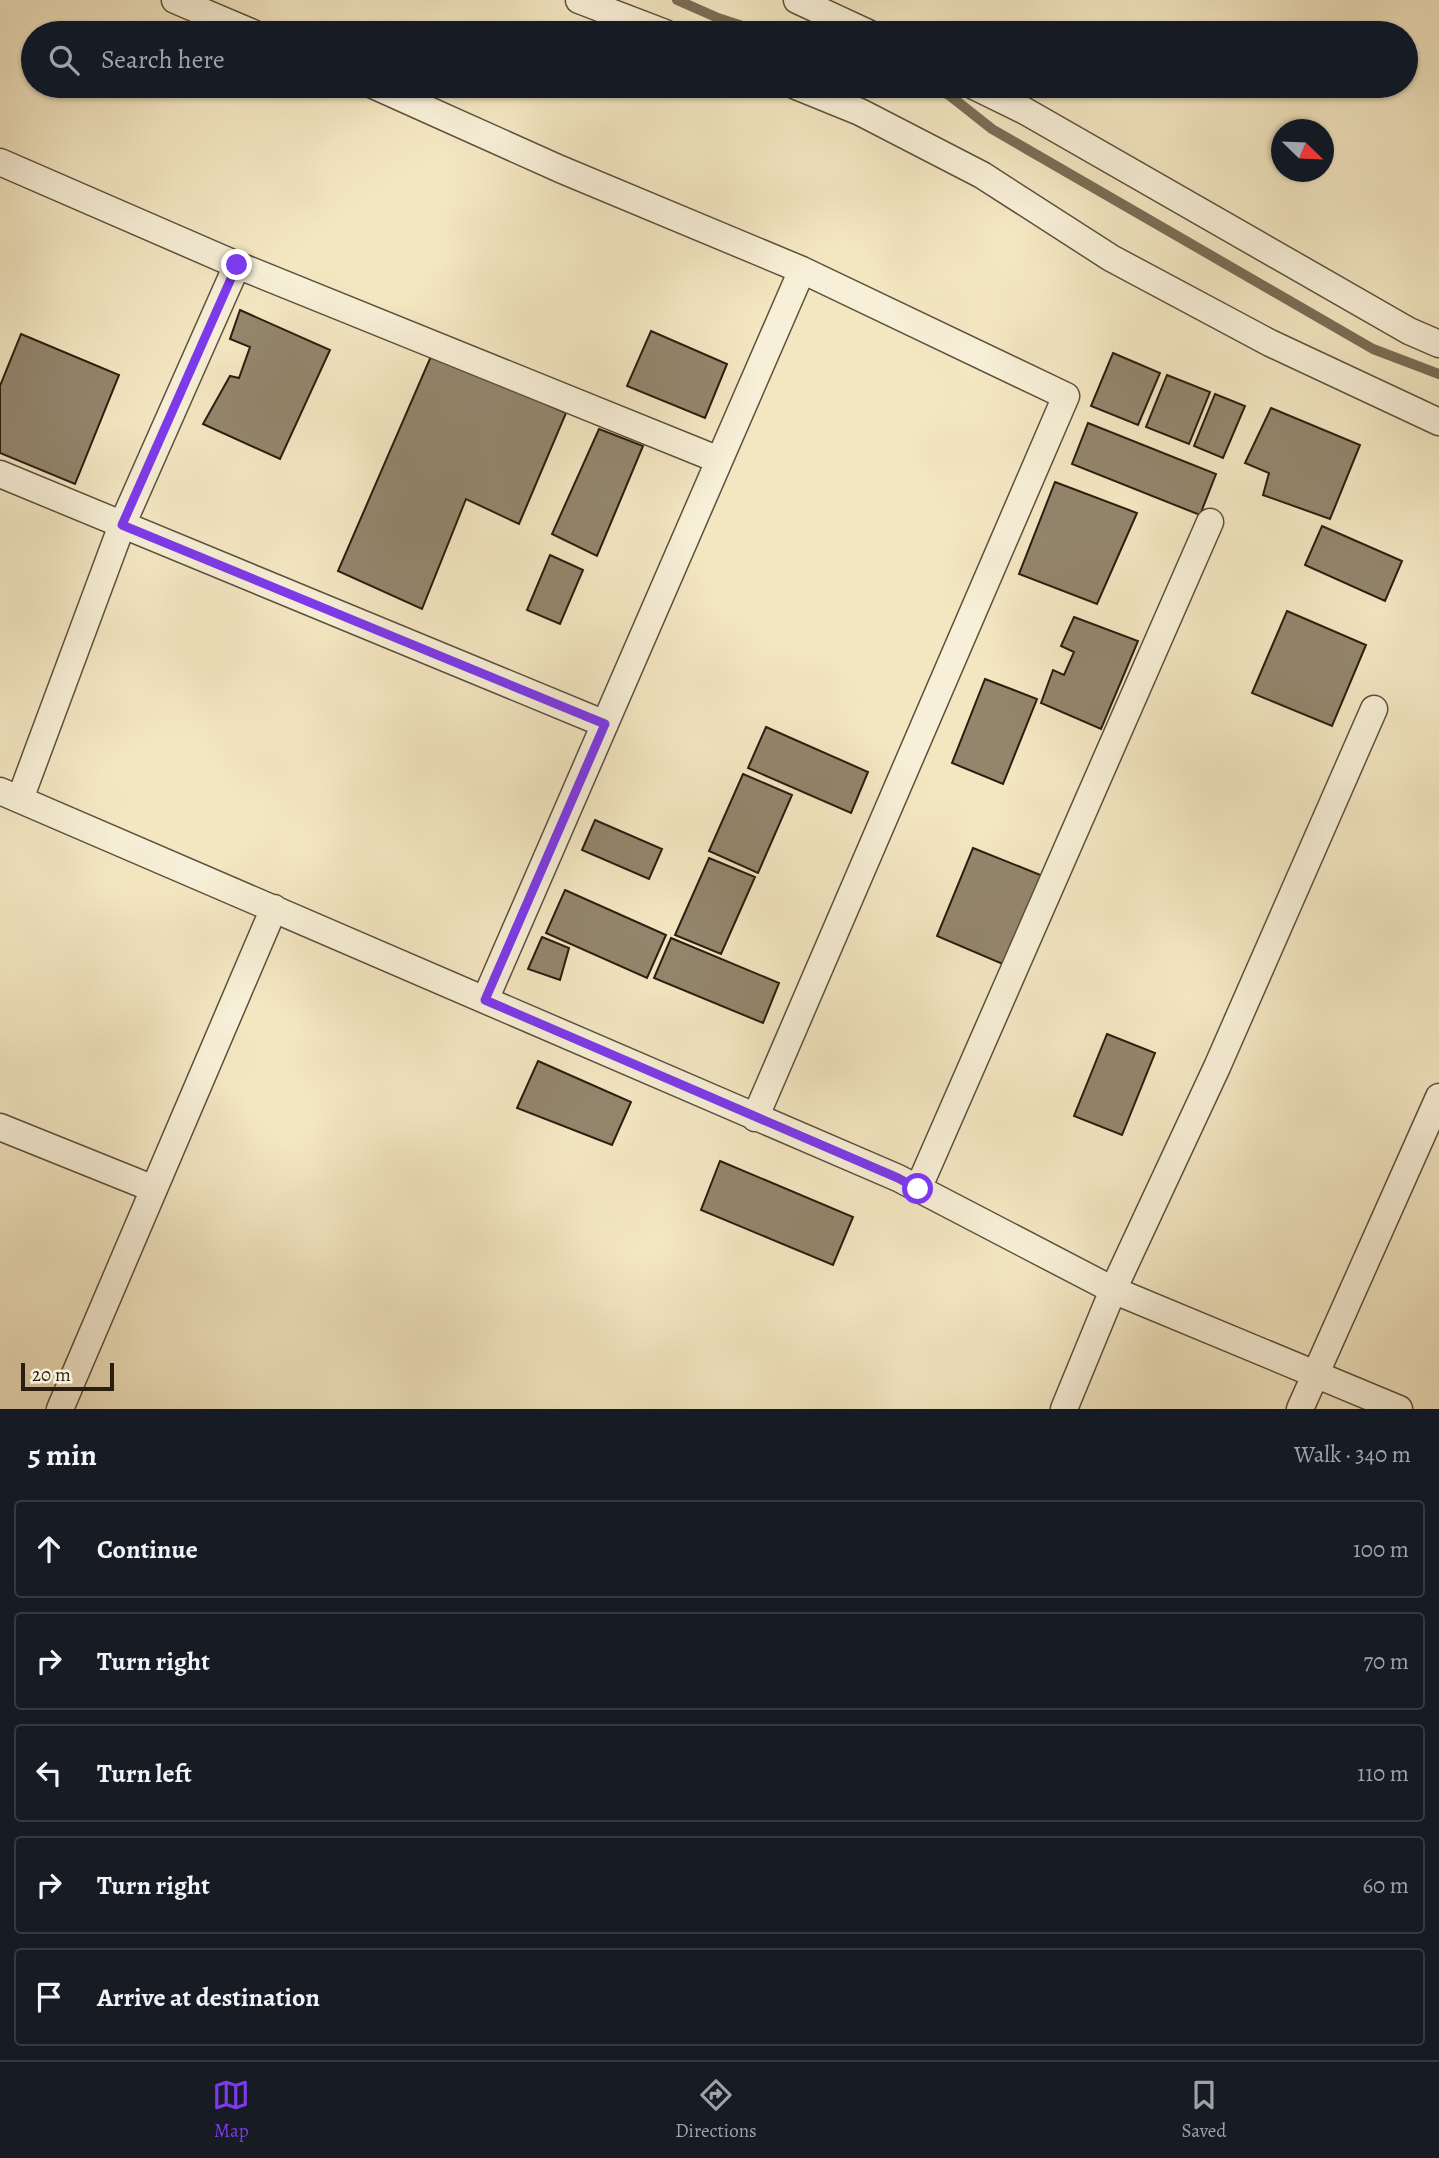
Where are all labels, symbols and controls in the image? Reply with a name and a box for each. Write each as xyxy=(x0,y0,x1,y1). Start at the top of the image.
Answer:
search box xyxy=(21,21,1418,98)
icon: search xyxy=(45,41,83,79)
text: Search here xyxy=(101,42,225,77)
north arrow xyxy=(1271,119,1334,182)
route end xyxy=(221,249,252,280)
route start xyxy=(902,1173,933,1204)
scale bar xyxy=(21,1360,114,1392)
text: 20 m xyxy=(32,1362,71,1388)
text: 5 min xyxy=(28,1435,97,1475)
text: Walk · 340 m xyxy=(1294,1439,1411,1470)
icon: ahead xyxy=(30,1530,68,1568)
text: Continue xyxy=(97,1532,198,1567)
text: 100 m xyxy=(1353,1534,1409,1565)
icon: right xyxy=(30,1642,68,1680)
text: Turn right xyxy=(97,1644,210,1679)
text: 70 m xyxy=(1363,1646,1409,1677)
icon: left xyxy=(30,1754,68,1792)
text: Turn left xyxy=(97,1756,192,1791)
text: 110 m xyxy=(1357,1758,1409,1789)
icon: right xyxy=(30,1866,68,1904)
text: Turn right xyxy=(97,1868,210,1903)
text: 60 m xyxy=(1362,1870,1409,1901)
icon: arrive xyxy=(30,1978,68,2016)
text: Arrive at destination xyxy=(97,1980,320,2015)
tab: Map xyxy=(212,2076,250,2144)
tab: Directions xyxy=(675,2076,757,2144)
tab: Saved xyxy=(1182,2076,1227,2144)

